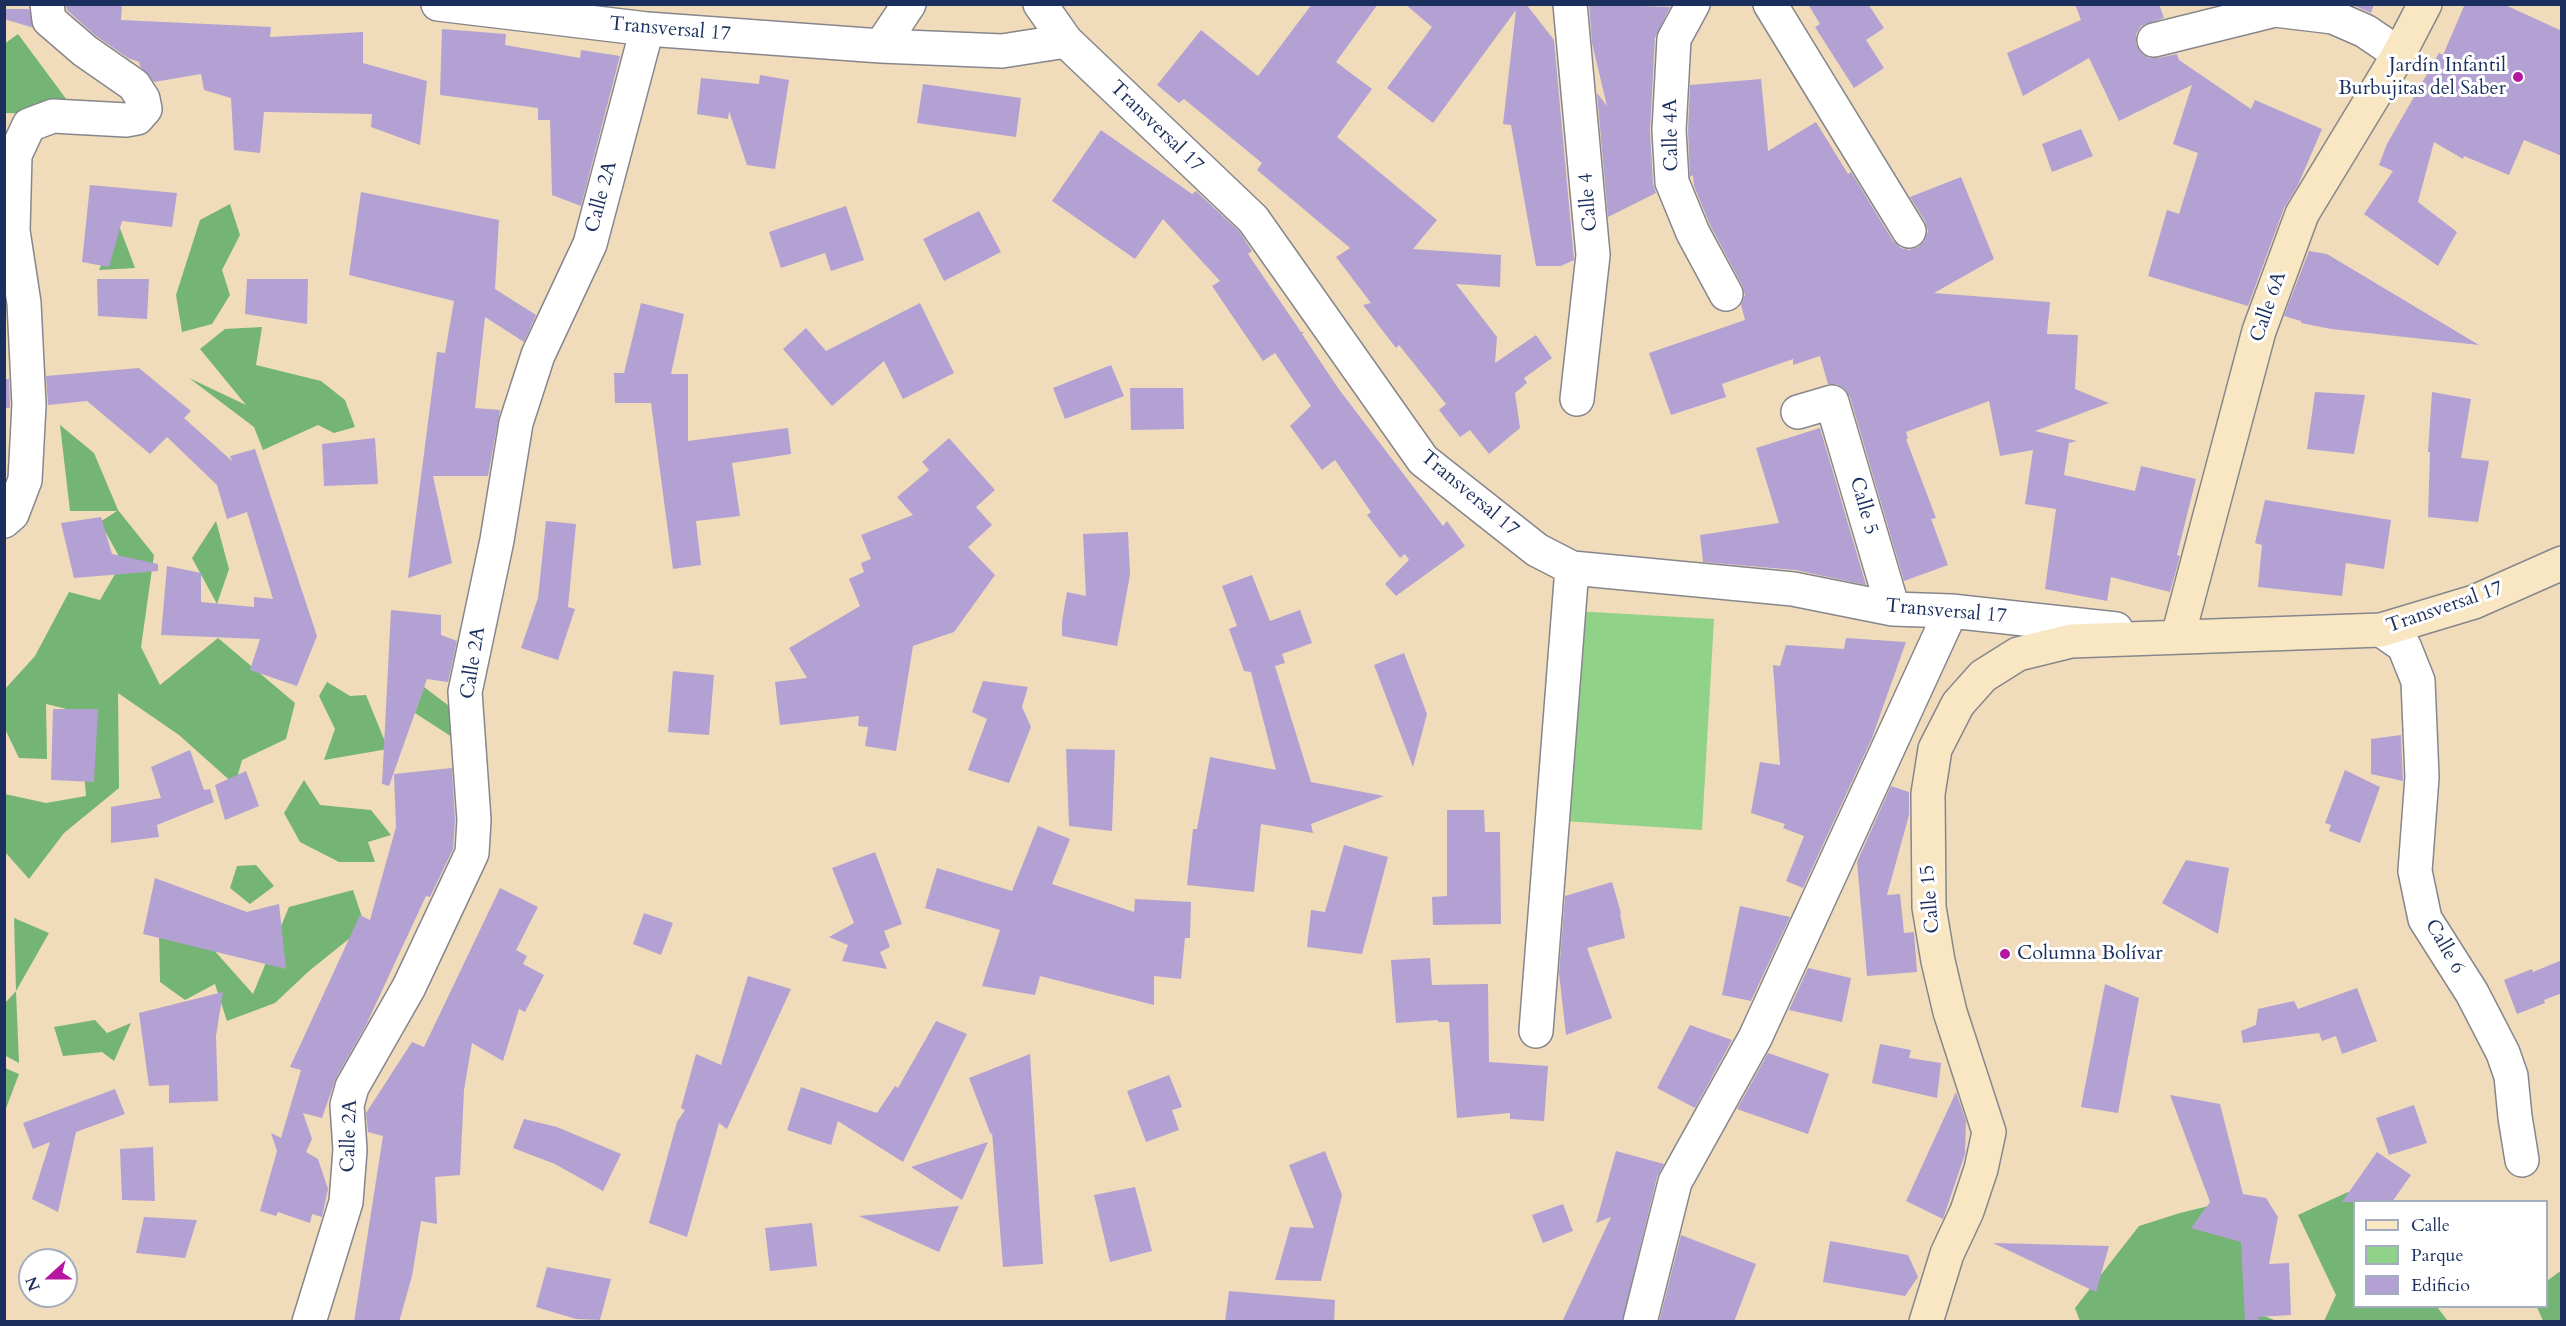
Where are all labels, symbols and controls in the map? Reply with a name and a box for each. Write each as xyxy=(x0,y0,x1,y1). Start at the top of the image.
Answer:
street label: Transversal 17 xyxy=(608,13,732,47)
place label: Jardín Infantil Burbujitas del Saber xyxy=(2338,54,2506,101)
marker: Jardín Infantil Burbujitas del Saber xyxy=(2511,70,2525,84)
street label: Transversal 17 xyxy=(1104,76,1208,178)
street label: Calle 4A xyxy=(1659,98,1685,172)
street label: Calle 2A xyxy=(581,159,623,235)
street label: Calle 4 xyxy=(1574,172,1604,232)
street label: Calle 6A xyxy=(2246,269,2292,345)
street label: Transversal 17 xyxy=(1415,446,1523,542)
street label: Calle 5 xyxy=(1843,474,1883,538)
street label: Transversal 17 xyxy=(2384,577,2506,639)
street label: Transversal 17 xyxy=(1884,595,2008,629)
street label: Calle 2A xyxy=(456,625,492,701)
street label: Calle 15 xyxy=(1916,864,1946,934)
street label: Calle 6 xyxy=(2419,916,2469,978)
place label: Columna Bolívar xyxy=(2017,942,2163,966)
marker: Columna Bolívar xyxy=(1998,947,2012,961)
street label: Calle 2A xyxy=(337,1099,363,1173)
legend xyxy=(2353,1200,2548,1308)
text: Calle xyxy=(2411,1213,2450,1238)
text: Parque xyxy=(2411,1243,2464,1268)
north arrow xyxy=(18,1248,78,1308)
text: N xyxy=(20,1273,46,1294)
text: Edificio xyxy=(2411,1273,2470,1298)

